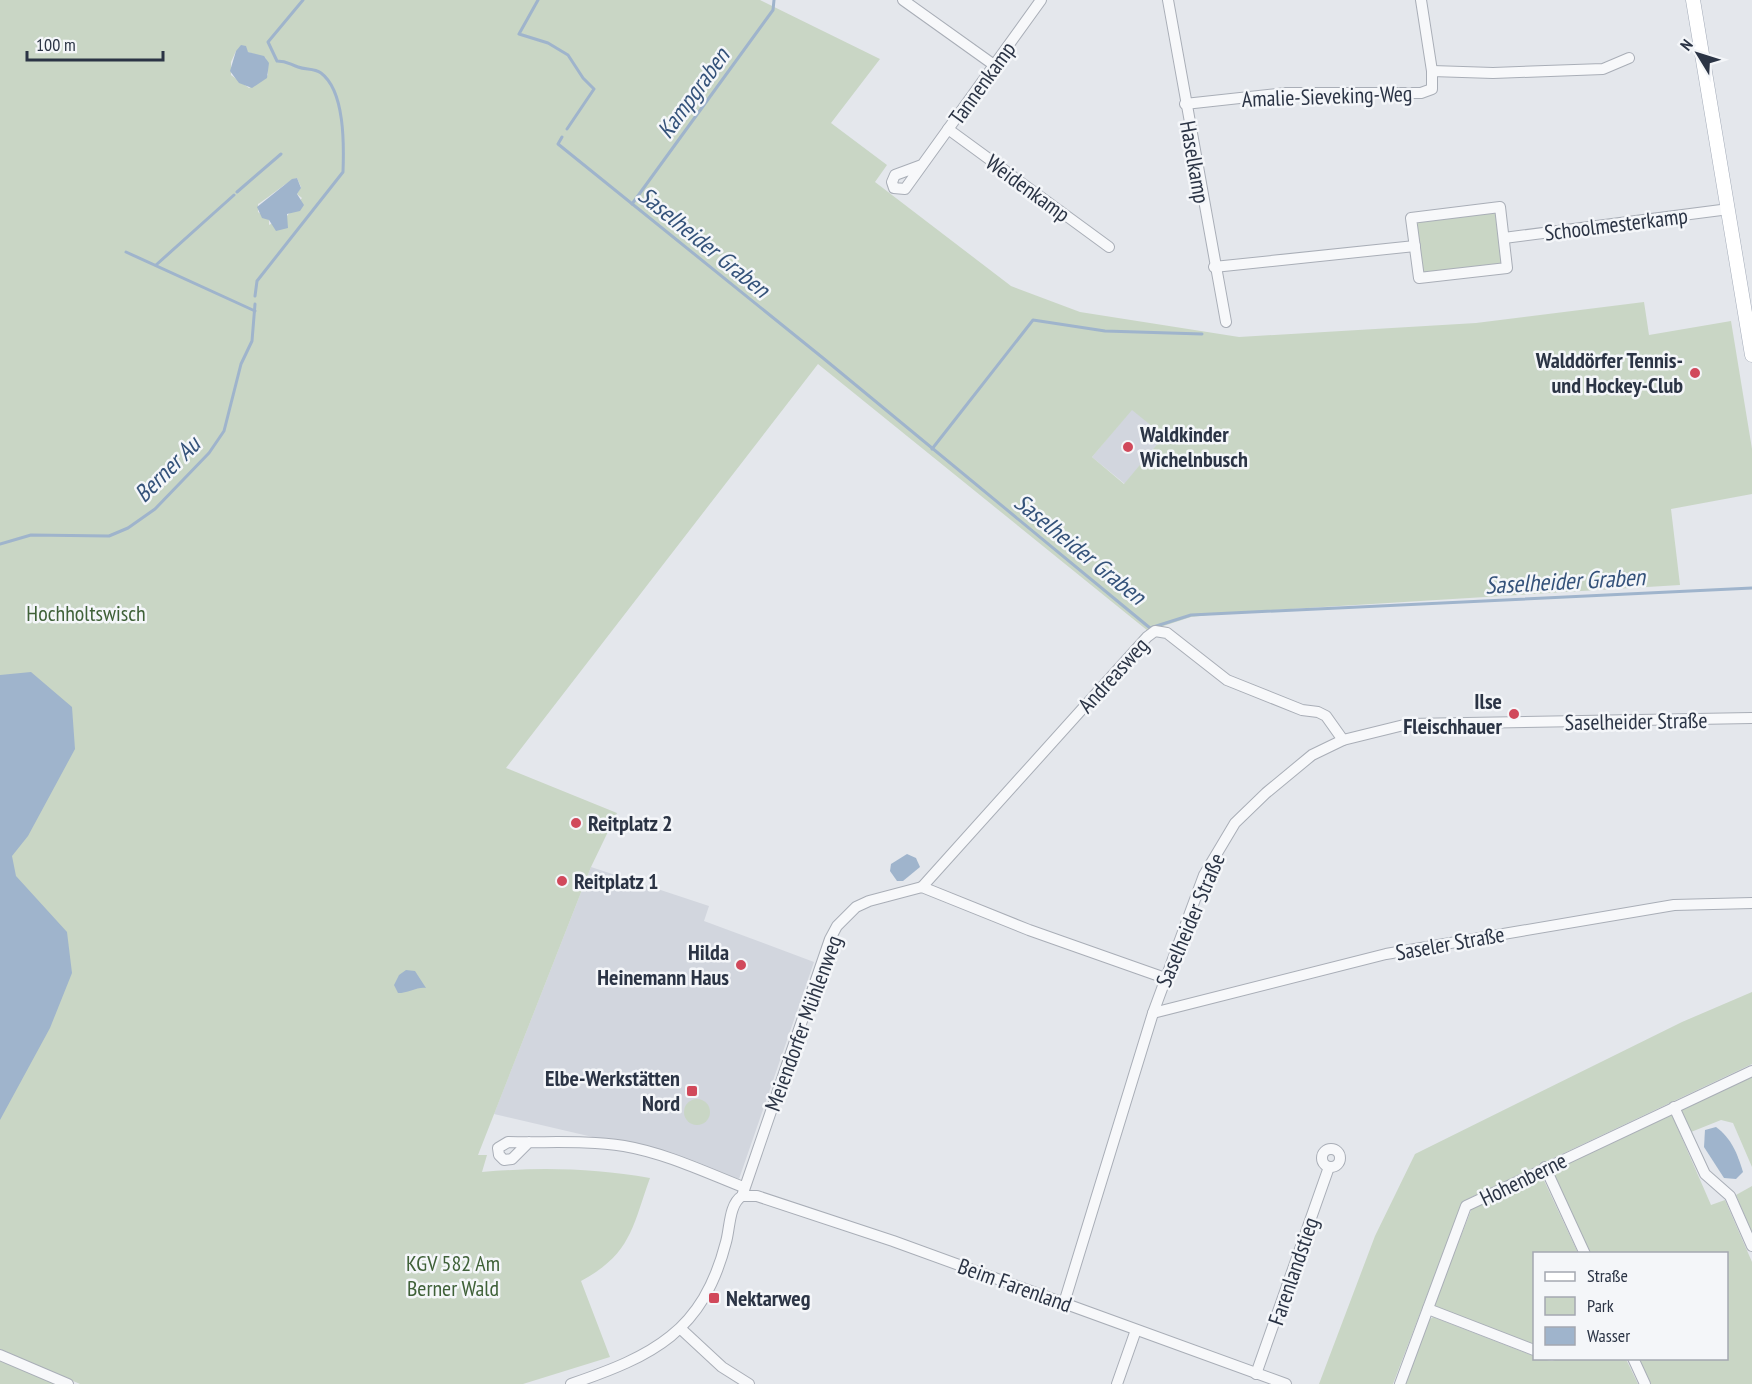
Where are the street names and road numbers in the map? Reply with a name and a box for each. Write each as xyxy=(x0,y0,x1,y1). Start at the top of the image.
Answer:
street label: Tannenkamp xyxy=(942,36,1022,130)
street label: Amalie-Sieveking-Weg xyxy=(1241,79,1413,113)
street label: Haselkamp xyxy=(1174,118,1216,206)
street label: Weidenkamp xyxy=(980,148,1076,228)
street label: Schoolmesterkamp xyxy=(1543,201,1689,247)
street label: Andreasweg xyxy=(1072,631,1154,719)
street label: Saselheider Straße xyxy=(1564,706,1708,736)
street label: Saselheider Straße xyxy=(1149,849,1231,991)
street label: Saseler Straße xyxy=(1394,920,1506,966)
street label: Meiendorfer Mühlenweg xyxy=(758,931,848,1115)
street label: Hohenberne xyxy=(1475,1146,1571,1212)
street label: Farenlandstieg xyxy=(1261,1213,1325,1329)
street label: Beim Farenland xyxy=(954,1251,1076,1319)

